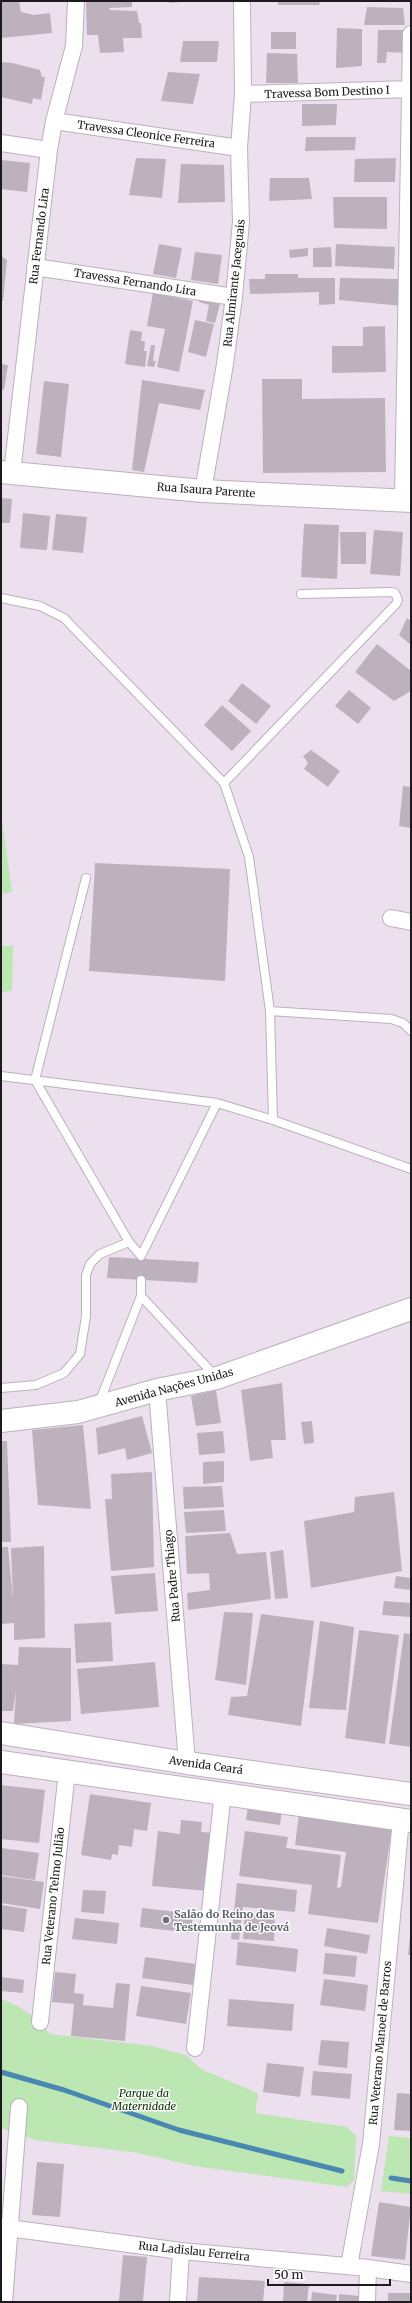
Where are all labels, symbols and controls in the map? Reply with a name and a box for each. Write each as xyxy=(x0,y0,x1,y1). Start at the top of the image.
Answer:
street label: Travessa Bom Destino I xyxy=(264,83,390,101)
street label: Travessa Cleonice Ferreira xyxy=(76,117,216,151)
street label: Rua Fernando Lira xyxy=(26,187,52,285)
street label: Rua Almirante Jaceguais xyxy=(220,218,248,348)
street label: Travessa Fernando Lira xyxy=(73,265,197,299)
street label: Rua Isaura Parente xyxy=(156,480,256,500)
street label: Avenida Nações Unidas xyxy=(112,1364,235,1410)
street label: Rua Padre Thiago xyxy=(161,1529,183,1623)
street label: Avenida Ceará xyxy=(167,1753,244,1777)
street label: Rua Veterano Telmo Julião xyxy=(39,1826,67,1966)
place label: Salão do Reino das Testemunha de Jeová xyxy=(174,1907,289,1934)
marker: Salão do Reino das Testemunha de Jeová xyxy=(161,1915,171,1925)
street label: Rua Veterano Manoel de Barros xyxy=(366,1960,394,2126)
park label: Parque da Maternidade xyxy=(111,2086,177,2113)
street label: Rua Ladislau Ferreira xyxy=(138,2238,251,2264)
scale bar xyxy=(268,2261,390,2287)
text: 50 m xyxy=(274,2267,303,2282)

